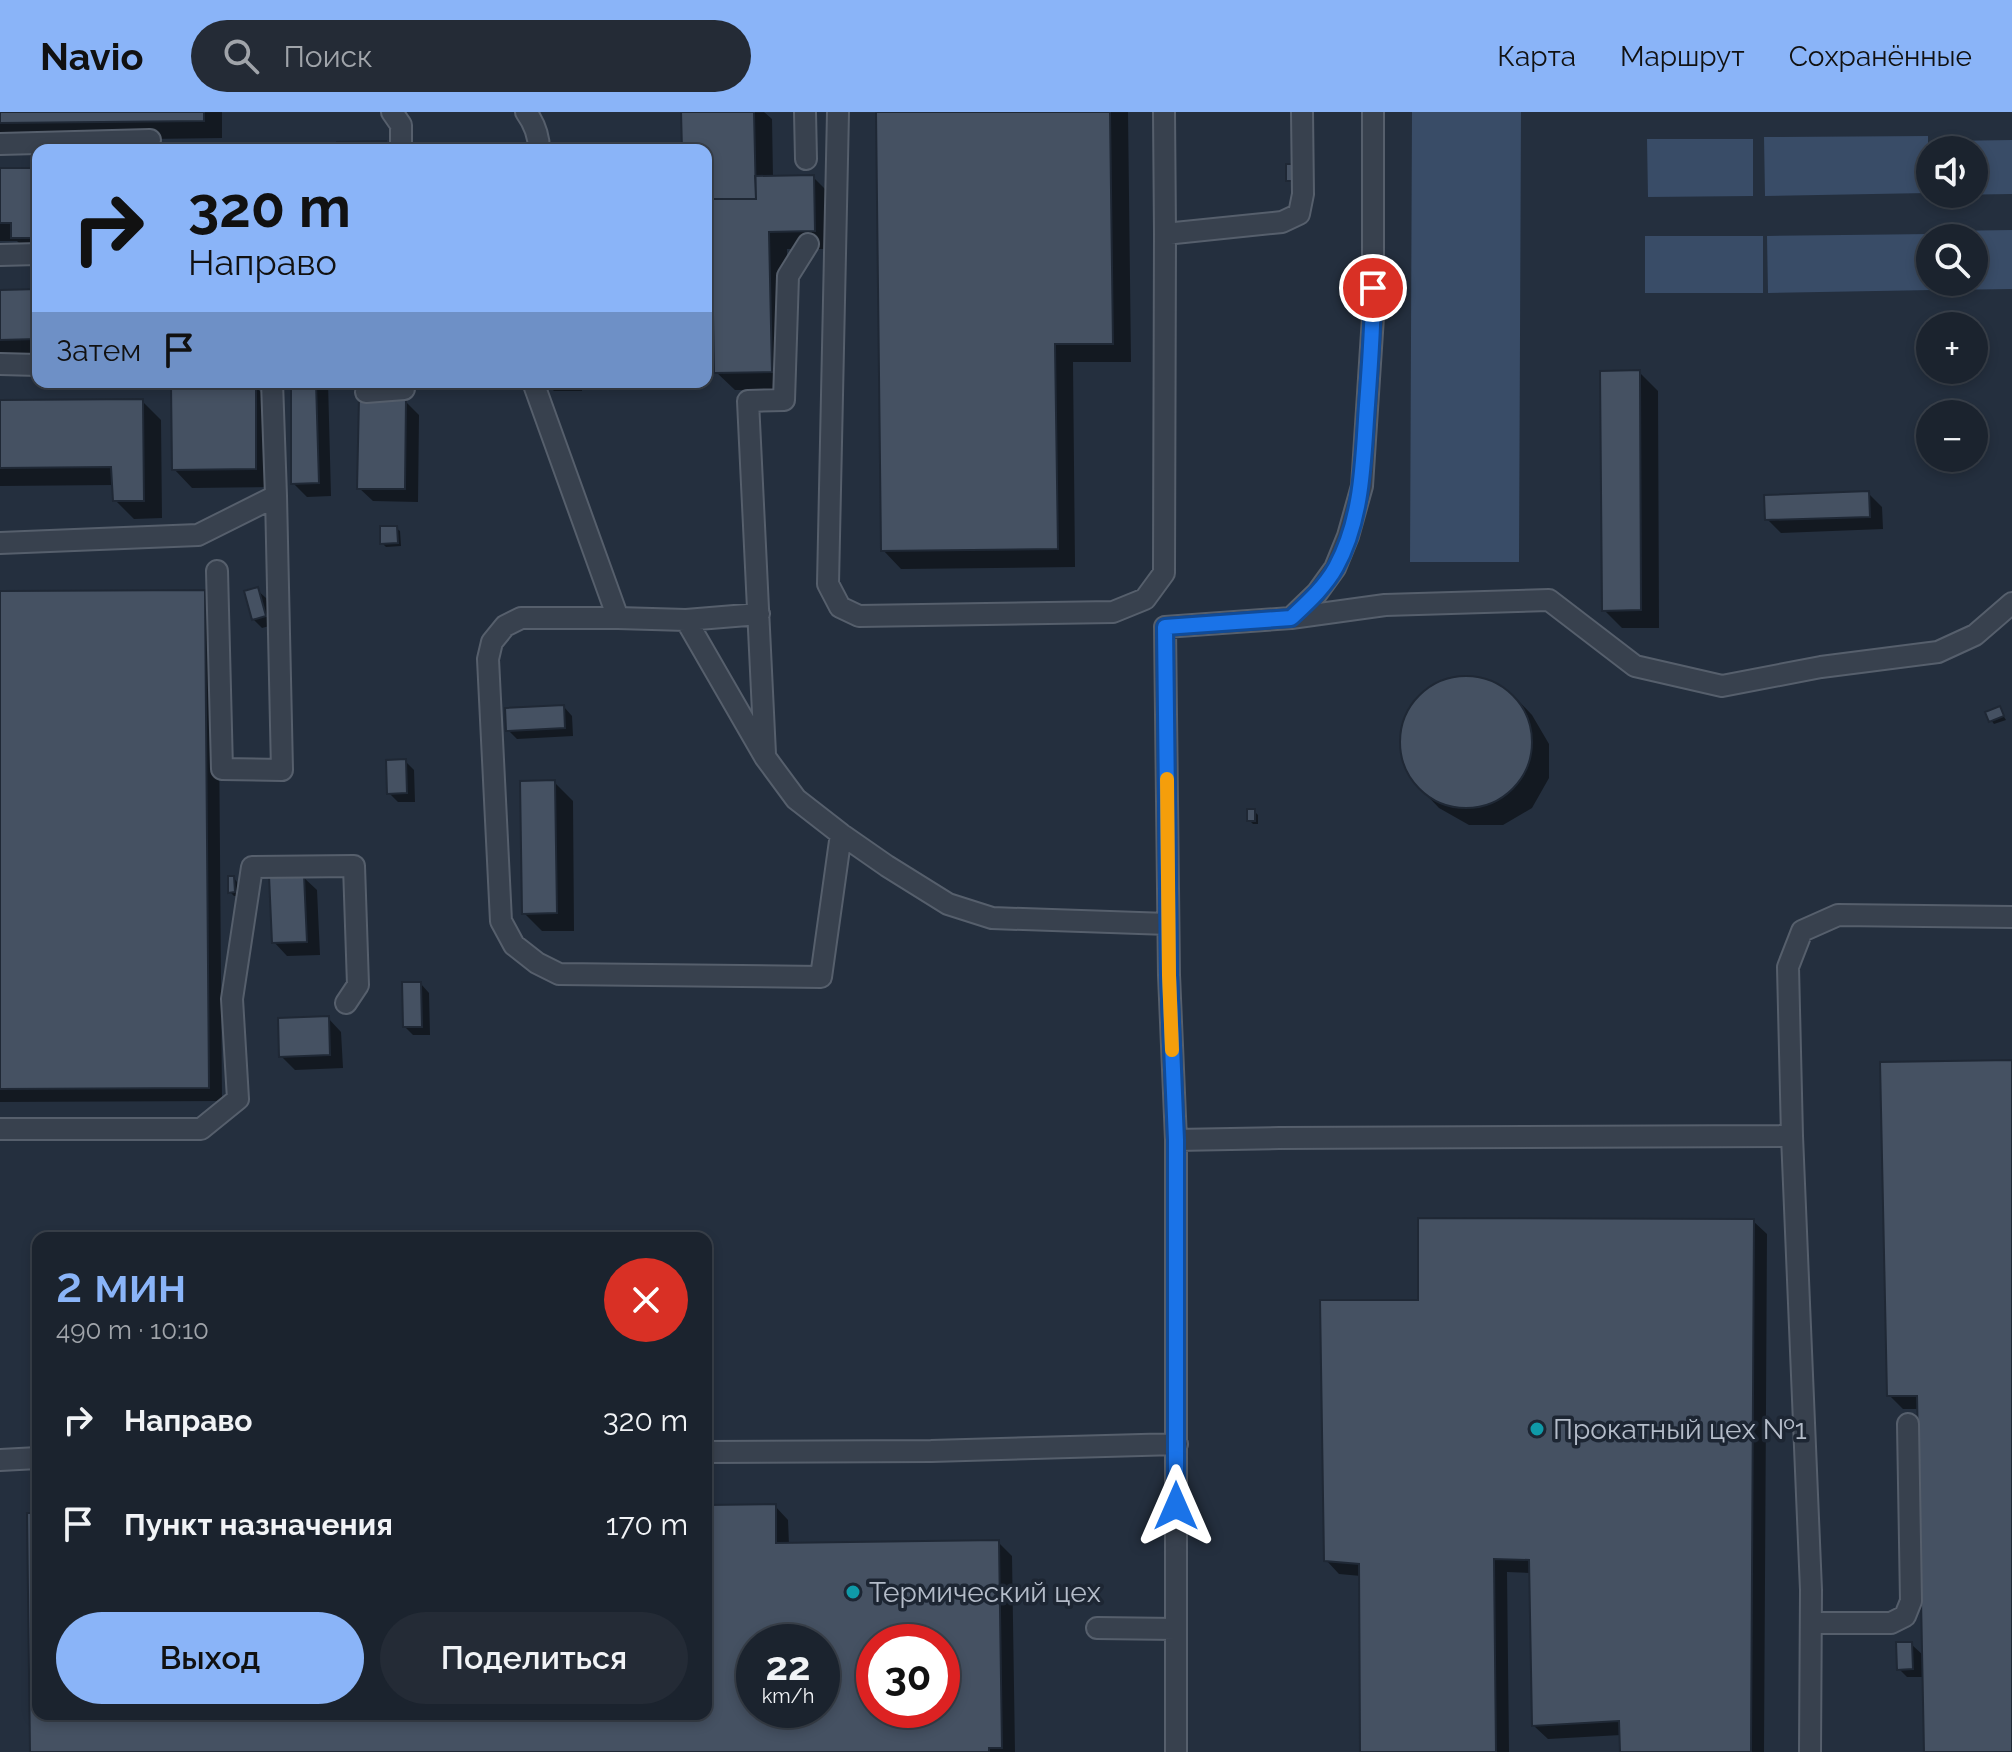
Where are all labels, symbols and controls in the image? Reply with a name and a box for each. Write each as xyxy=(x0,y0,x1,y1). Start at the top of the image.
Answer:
search box xyxy=(191,20,751,92)
text: Navio xyxy=(40,34,143,79)
icon: search xyxy=(219,34,263,78)
text: Поиск xyxy=(283,39,373,74)
text: Карта xyxy=(1497,40,1576,73)
text: Маршрут xyxy=(1620,40,1745,73)
text: Сохранённые xyxy=(1789,40,1972,73)
map controls xyxy=(1916,136,1988,472)
button: sound xyxy=(1916,136,1988,208)
text: 320 m xyxy=(188,174,351,240)
icon: right xyxy=(56,176,160,280)
button: search xyxy=(1916,224,1988,296)
text: Направо xyxy=(188,241,337,283)
pin xyxy=(1339,254,1407,322)
icon: arrive xyxy=(1351,266,1395,310)
button: + xyxy=(1916,312,1988,384)
icon: arrive xyxy=(157,328,201,372)
text: Затем xyxy=(56,333,141,368)
button: − xyxy=(1916,400,1988,472)
text: 2 мин xyxy=(56,1257,186,1313)
button: close xyxy=(604,1258,688,1342)
text: 490 m · 10:10 xyxy=(56,1315,209,1345)
icon: right xyxy=(56,1398,100,1442)
text: Направо xyxy=(124,1403,253,1438)
text: 320 m xyxy=(603,1403,688,1438)
place label: Прокатный цех №1 xyxy=(1553,1413,1807,1446)
marker: Прокатный цех №1 xyxy=(1528,1420,1546,1438)
position arrow xyxy=(1134,1464,1218,1548)
icon: arrive xyxy=(56,1502,100,1546)
text: Пункт назначения xyxy=(124,1507,393,1542)
text: 170 m xyxy=(606,1507,688,1542)
place label: Термический цех xyxy=(869,1576,1101,1609)
marker: Термический цех xyxy=(844,1583,862,1601)
button: Выход xyxy=(56,1612,364,1704)
button: Поделиться xyxy=(380,1612,688,1704)
speed limit sign: 30 xyxy=(856,1624,960,1728)
text: 22 xyxy=(765,1642,811,1689)
text: km/h xyxy=(762,1684,814,1708)

